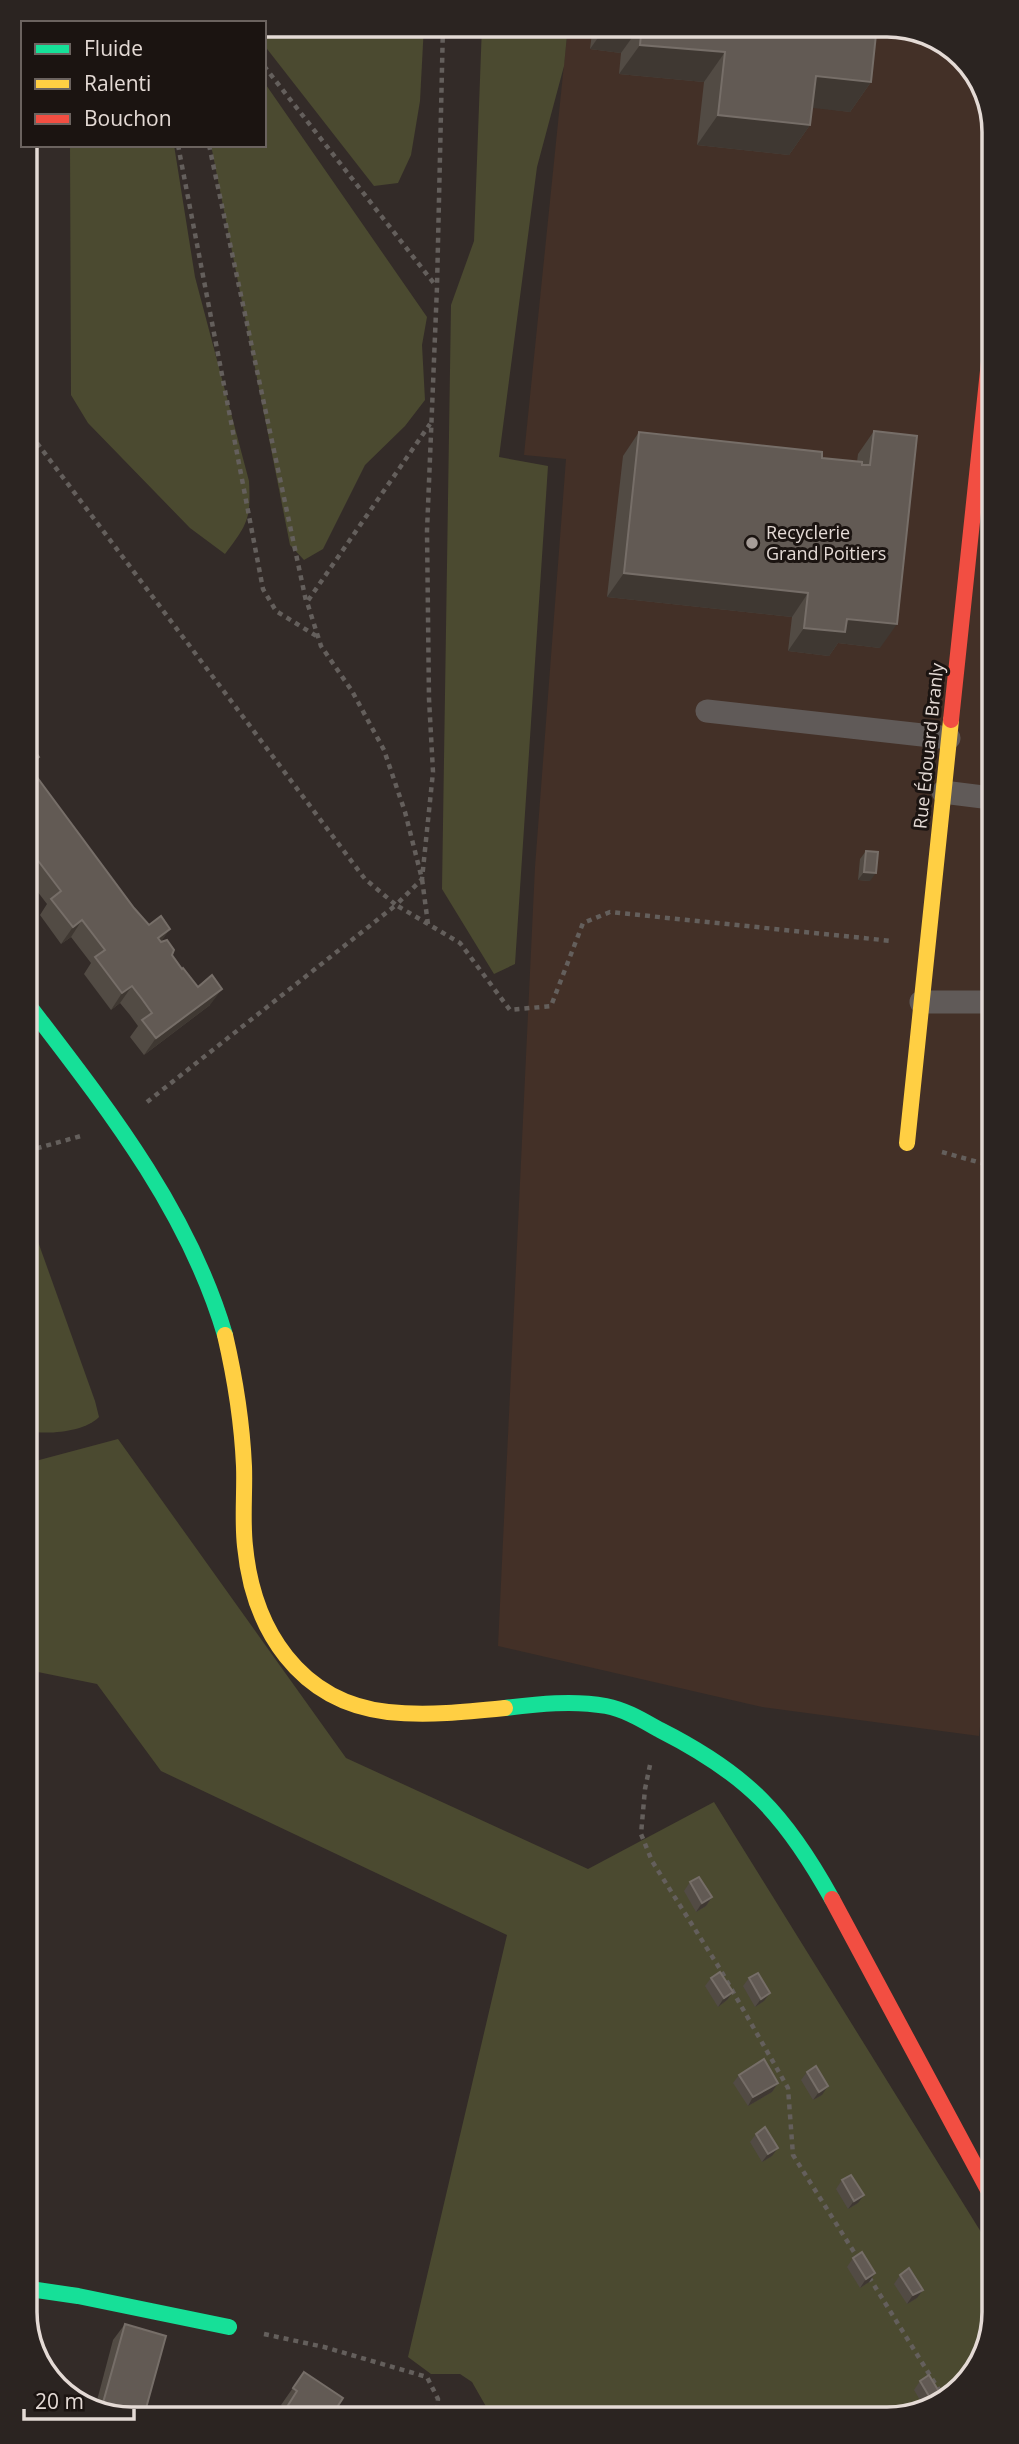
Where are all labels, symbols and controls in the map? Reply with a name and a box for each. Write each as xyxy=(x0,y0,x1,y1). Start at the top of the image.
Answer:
legend xyxy=(21,21,266,147)
text: Fluide xyxy=(84,34,143,62)
text: Ralenti xyxy=(84,69,151,97)
text: Bouchon xyxy=(84,104,172,132)
place label: Recyclerie Grand Poitiers xyxy=(766,520,886,565)
marker: Recyclerie Grand Poitiers xyxy=(744,535,760,551)
street label: Rue Édouard Branly xyxy=(907,661,949,830)
scale bar xyxy=(24,2378,135,2422)
text: 20 m xyxy=(35,2387,84,2415)

